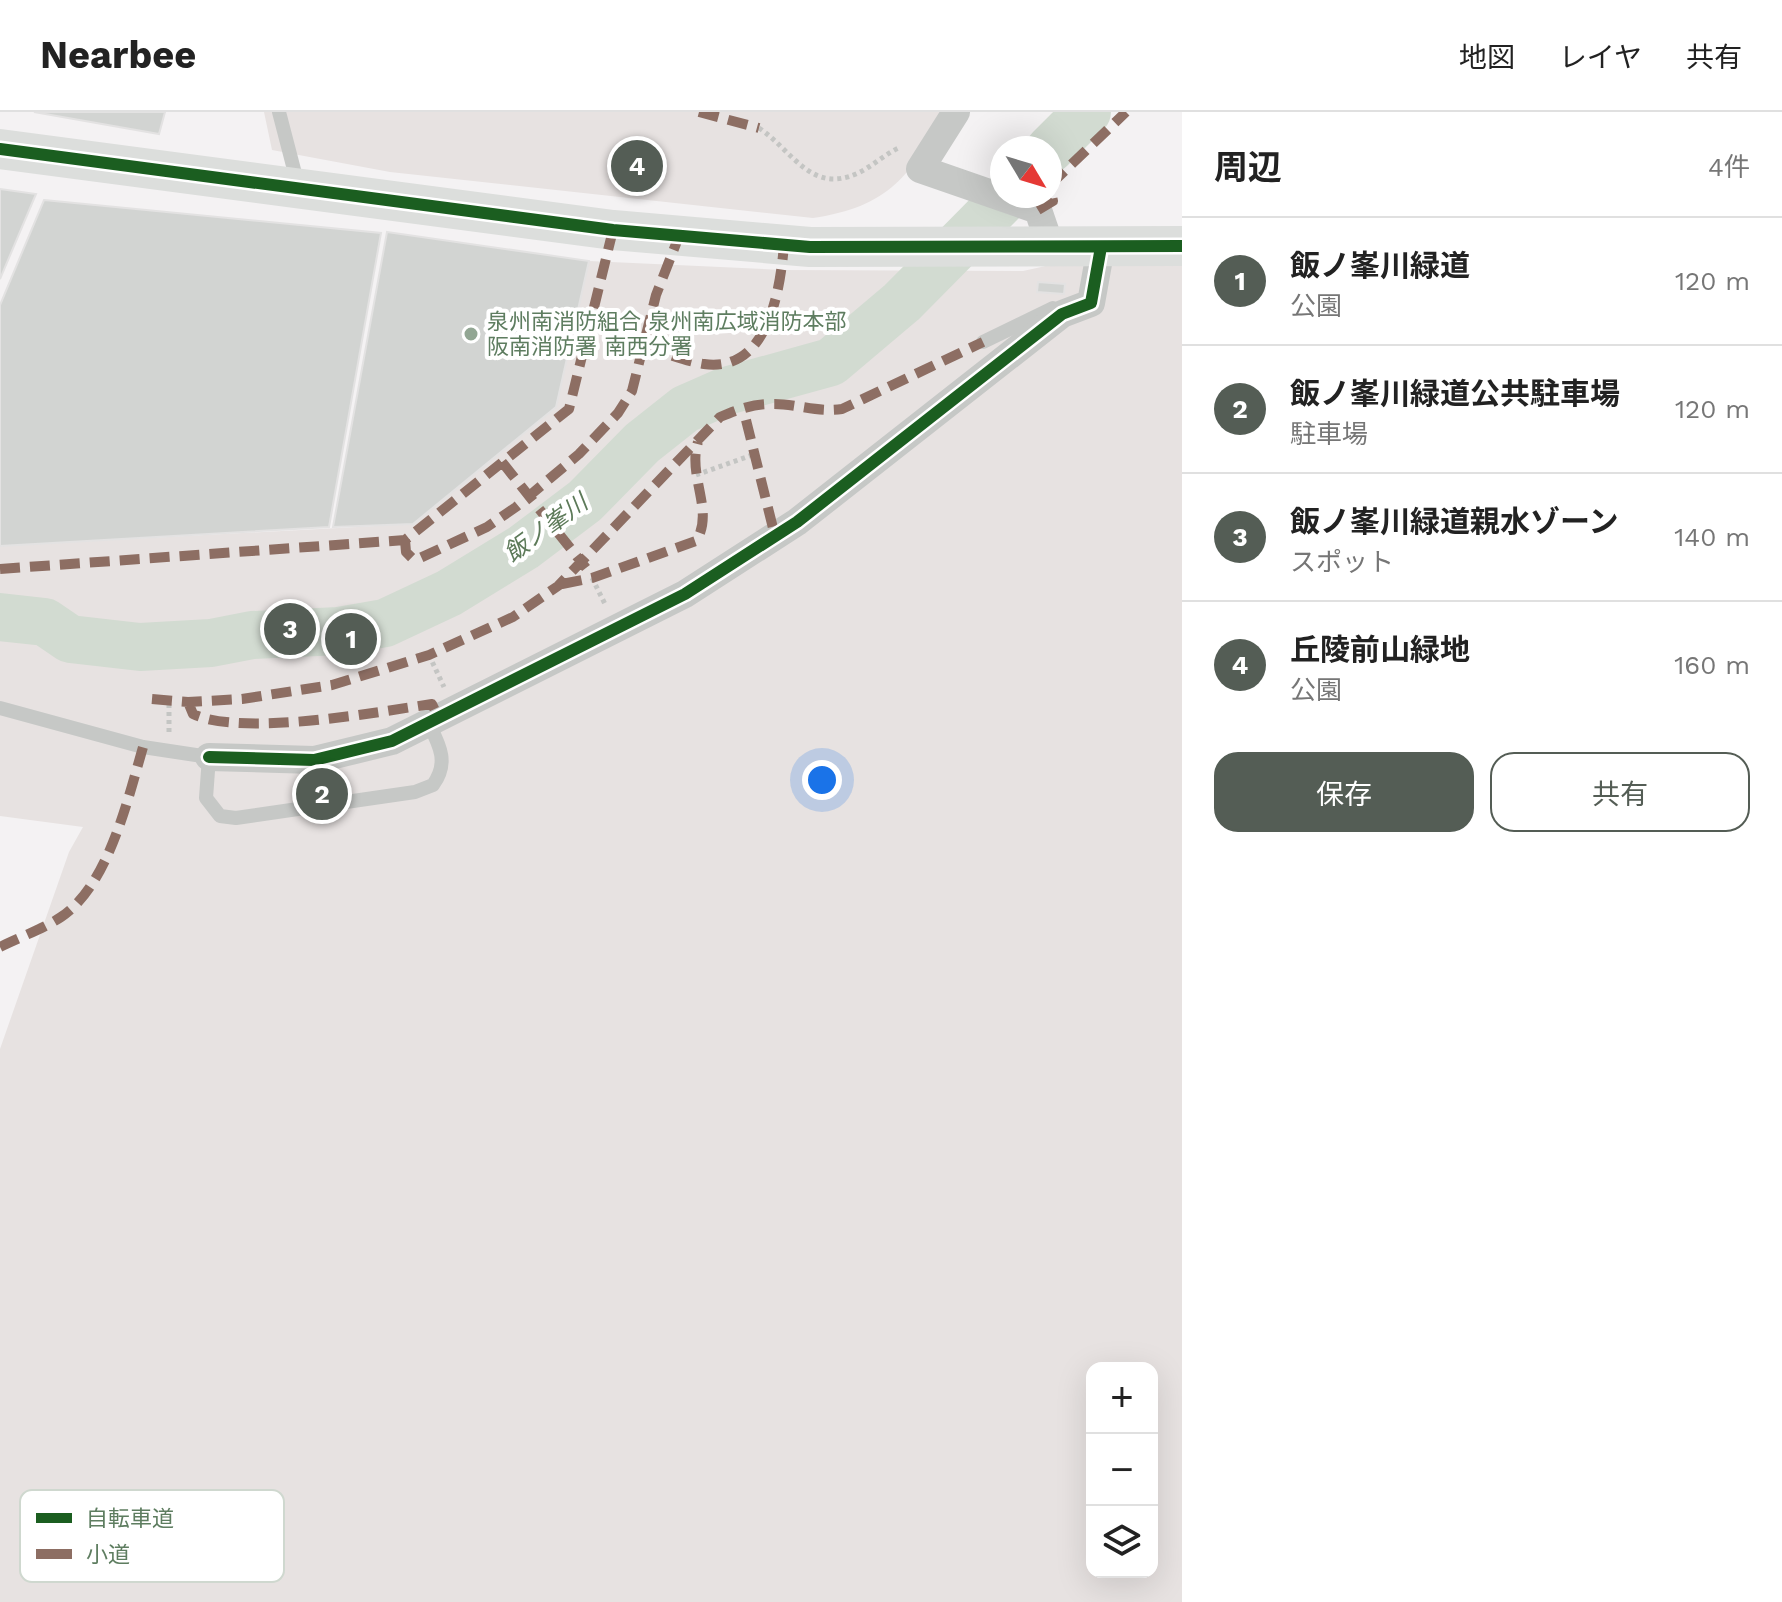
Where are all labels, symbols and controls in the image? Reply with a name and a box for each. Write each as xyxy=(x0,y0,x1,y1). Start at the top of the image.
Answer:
text: Nearbee xyxy=(40,33,196,77)
text: 地図 xyxy=(1459,41,1515,74)
text: レイヤ xyxy=(1559,41,1642,74)
text: 共有 xyxy=(1686,41,1742,74)
pin: 4 xyxy=(611,136,663,196)
north arrow xyxy=(990,136,1062,208)
text: 周辺 xyxy=(1214,147,1282,187)
text: 4件 xyxy=(1708,152,1750,182)
text: 飯ノ峯川緑道 xyxy=(1290,248,1470,283)
text: 1 xyxy=(1234,266,1246,296)
text: 120 m xyxy=(1675,266,1750,296)
text: 公園 xyxy=(1290,291,1342,321)
place label: 泉州南消防組合 泉州南広域消防本部 阪南消防署 南西分署 xyxy=(487,309,847,359)
marker: 泉州南消防組合 泉州南広域消防本部 阪南消防署 南西分署 xyxy=(462,325,480,343)
text: 飯ノ峯川緑道公共駐車場 xyxy=(1290,376,1620,411)
text: 2 xyxy=(1232,394,1248,424)
text: 120 m xyxy=(1675,394,1750,424)
text: 駐車場 xyxy=(1290,419,1368,449)
water label: 飯ノ峯川 xyxy=(499,487,595,568)
text: 飯ノ峯川緑道親水ゾーン xyxy=(1290,504,1619,539)
text: 3 xyxy=(1232,522,1248,552)
text: 140 m xyxy=(1674,522,1750,552)
text: スポット xyxy=(1290,547,1394,577)
pin: 3 xyxy=(264,599,316,659)
pin: 1 xyxy=(325,609,377,669)
text: 丘陵前山緑地 xyxy=(1290,632,1470,667)
text: 4 xyxy=(1232,650,1248,680)
text: 160 m xyxy=(1674,650,1750,680)
text: 公園 xyxy=(1290,675,1342,705)
button: 保存 xyxy=(1214,752,1474,832)
button: 共有 xyxy=(1490,752,1750,832)
your location xyxy=(802,760,842,800)
pin: 2 xyxy=(296,764,348,824)
map controls xyxy=(1086,1362,1158,1578)
button: + xyxy=(1086,1362,1158,1434)
button: − xyxy=(1086,1434,1158,1506)
legend xyxy=(20,1490,284,1582)
text: 自転車道 xyxy=(86,1506,174,1531)
button: layers xyxy=(1086,1506,1158,1578)
text: 小道 xyxy=(86,1542,130,1567)

